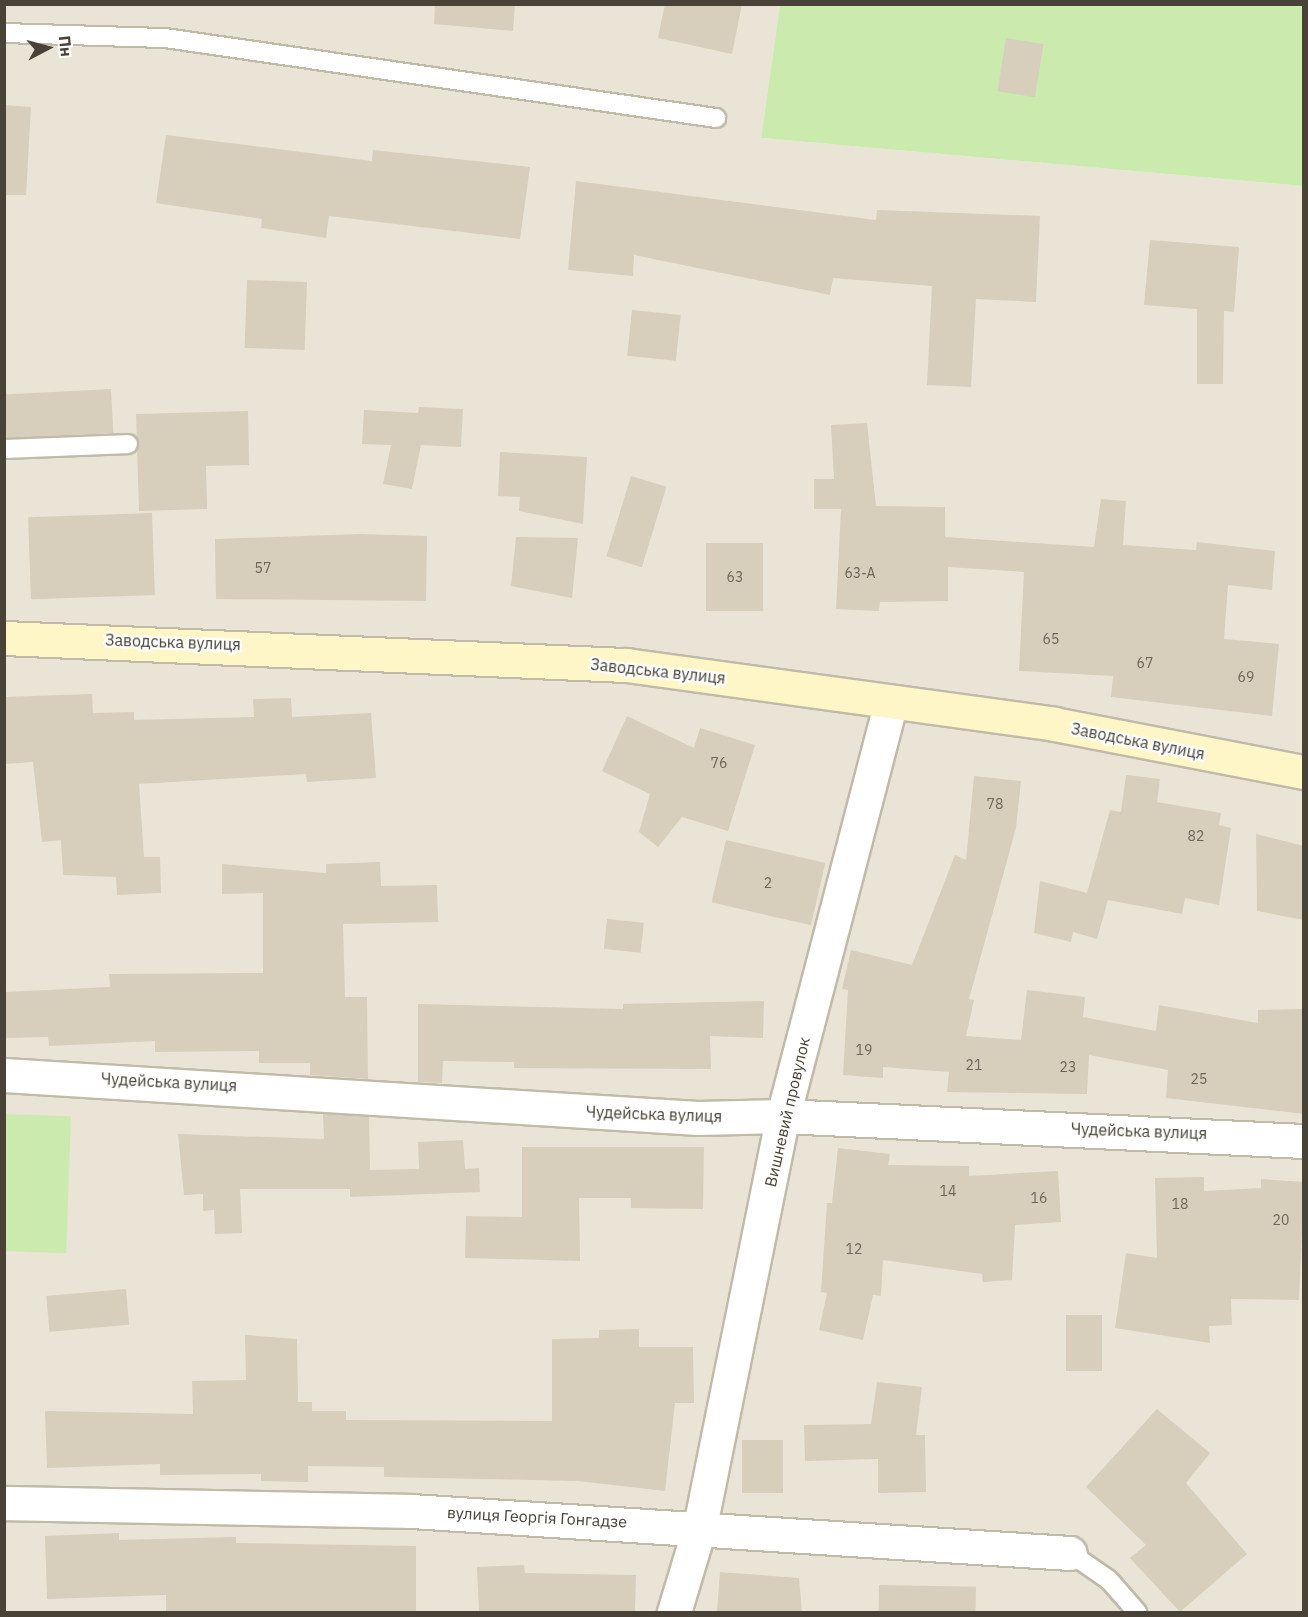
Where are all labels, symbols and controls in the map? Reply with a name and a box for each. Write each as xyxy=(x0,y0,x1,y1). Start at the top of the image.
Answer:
north arrow xyxy=(18,18,78,78)
text: Пн xyxy=(55,35,77,58)
house number: 57 xyxy=(255,560,271,576)
house number: 63-А xyxy=(844,565,876,581)
house number: 63 xyxy=(727,569,743,585)
street label: Заводська вулиця xyxy=(105,630,241,654)
house number: 65 xyxy=(1043,631,1059,647)
street label: Заводська вулиця xyxy=(589,654,727,688)
house number: 67 xyxy=(1137,655,1153,671)
house number: 69 xyxy=(1238,669,1254,685)
street label: Заводська вулиця xyxy=(1069,719,1207,763)
house number: 76 xyxy=(711,755,727,771)
house number: 78 xyxy=(987,796,1003,812)
house number: 82 xyxy=(1188,828,1204,844)
house number: 2 xyxy=(764,875,772,891)
street label: Вишневий провулок xyxy=(760,1035,814,1189)
house number: 19 xyxy=(856,1042,872,1058)
house number: 21 xyxy=(966,1057,982,1073)
house number: 23 xyxy=(1060,1059,1076,1075)
street label: Чудейська вулиця xyxy=(100,1069,238,1095)
house number: 25 xyxy=(1191,1071,1207,1087)
street label: Чудейська вулиця xyxy=(586,1102,722,1126)
street label: Чудейська вулиця xyxy=(1071,1119,1207,1143)
house number: 14 xyxy=(940,1183,956,1199)
house number: 16 xyxy=(1031,1190,1047,1206)
house number: 18 xyxy=(1172,1196,1188,1212)
house number: 20 xyxy=(1273,1212,1289,1228)
house number: 12 xyxy=(846,1241,862,1257)
street label: вулиця Георгія Гонгадзе xyxy=(446,1503,628,1531)

